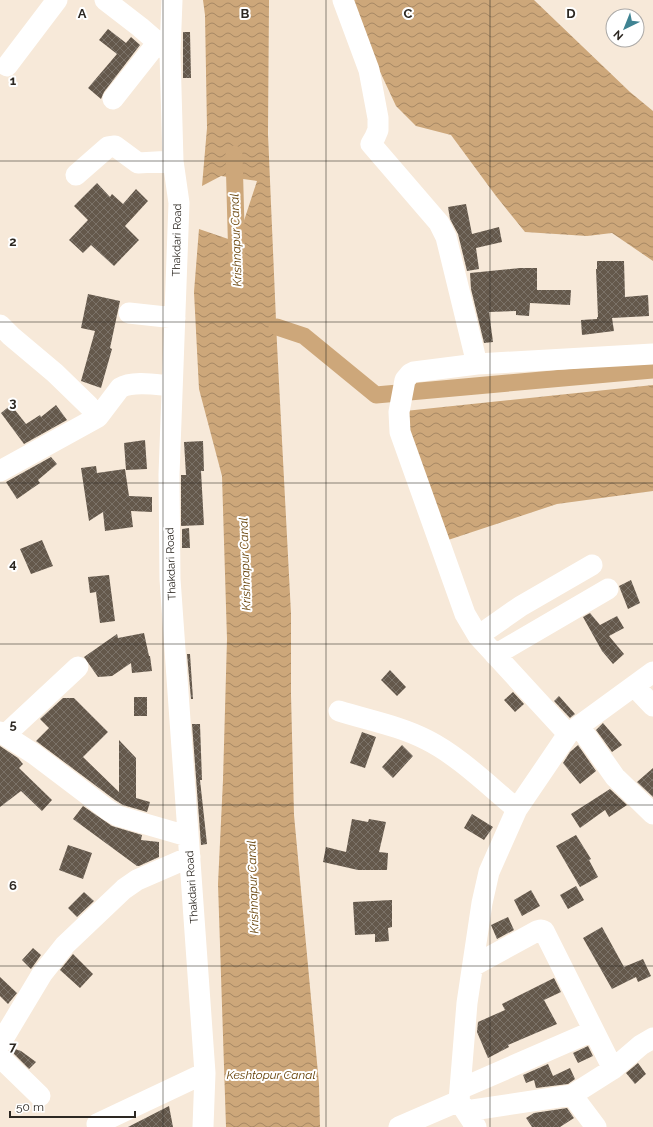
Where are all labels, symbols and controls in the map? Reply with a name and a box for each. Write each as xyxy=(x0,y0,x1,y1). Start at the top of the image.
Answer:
text: A xyxy=(78,6,87,21)
text: B xyxy=(241,6,250,21)
text: C xyxy=(404,6,413,21)
text: D xyxy=(566,6,576,21)
north arrow xyxy=(605,8,645,48)
text: N xyxy=(611,27,626,43)
text: 1 xyxy=(10,73,17,88)
water label: Krishnapur Canal xyxy=(227,193,245,287)
street label: Thakdari Road xyxy=(170,203,184,277)
text: 2 xyxy=(9,234,17,249)
text: 3 xyxy=(9,395,17,410)
water label: Krishnapur Canal xyxy=(236,517,254,611)
street label: Thakdari Road xyxy=(163,527,179,601)
text: 4 xyxy=(9,556,17,571)
text: 5 xyxy=(9,717,17,732)
water label: Krishnapur Canal xyxy=(244,840,262,934)
street label: Thakdari Road xyxy=(183,850,201,924)
text: 6 xyxy=(9,878,17,893)
text: 7 xyxy=(9,1039,17,1054)
water label: Keshtopur Canal xyxy=(226,1068,316,1082)
scale bar xyxy=(10,1093,135,1119)
text: 50 m xyxy=(16,1100,44,1114)

